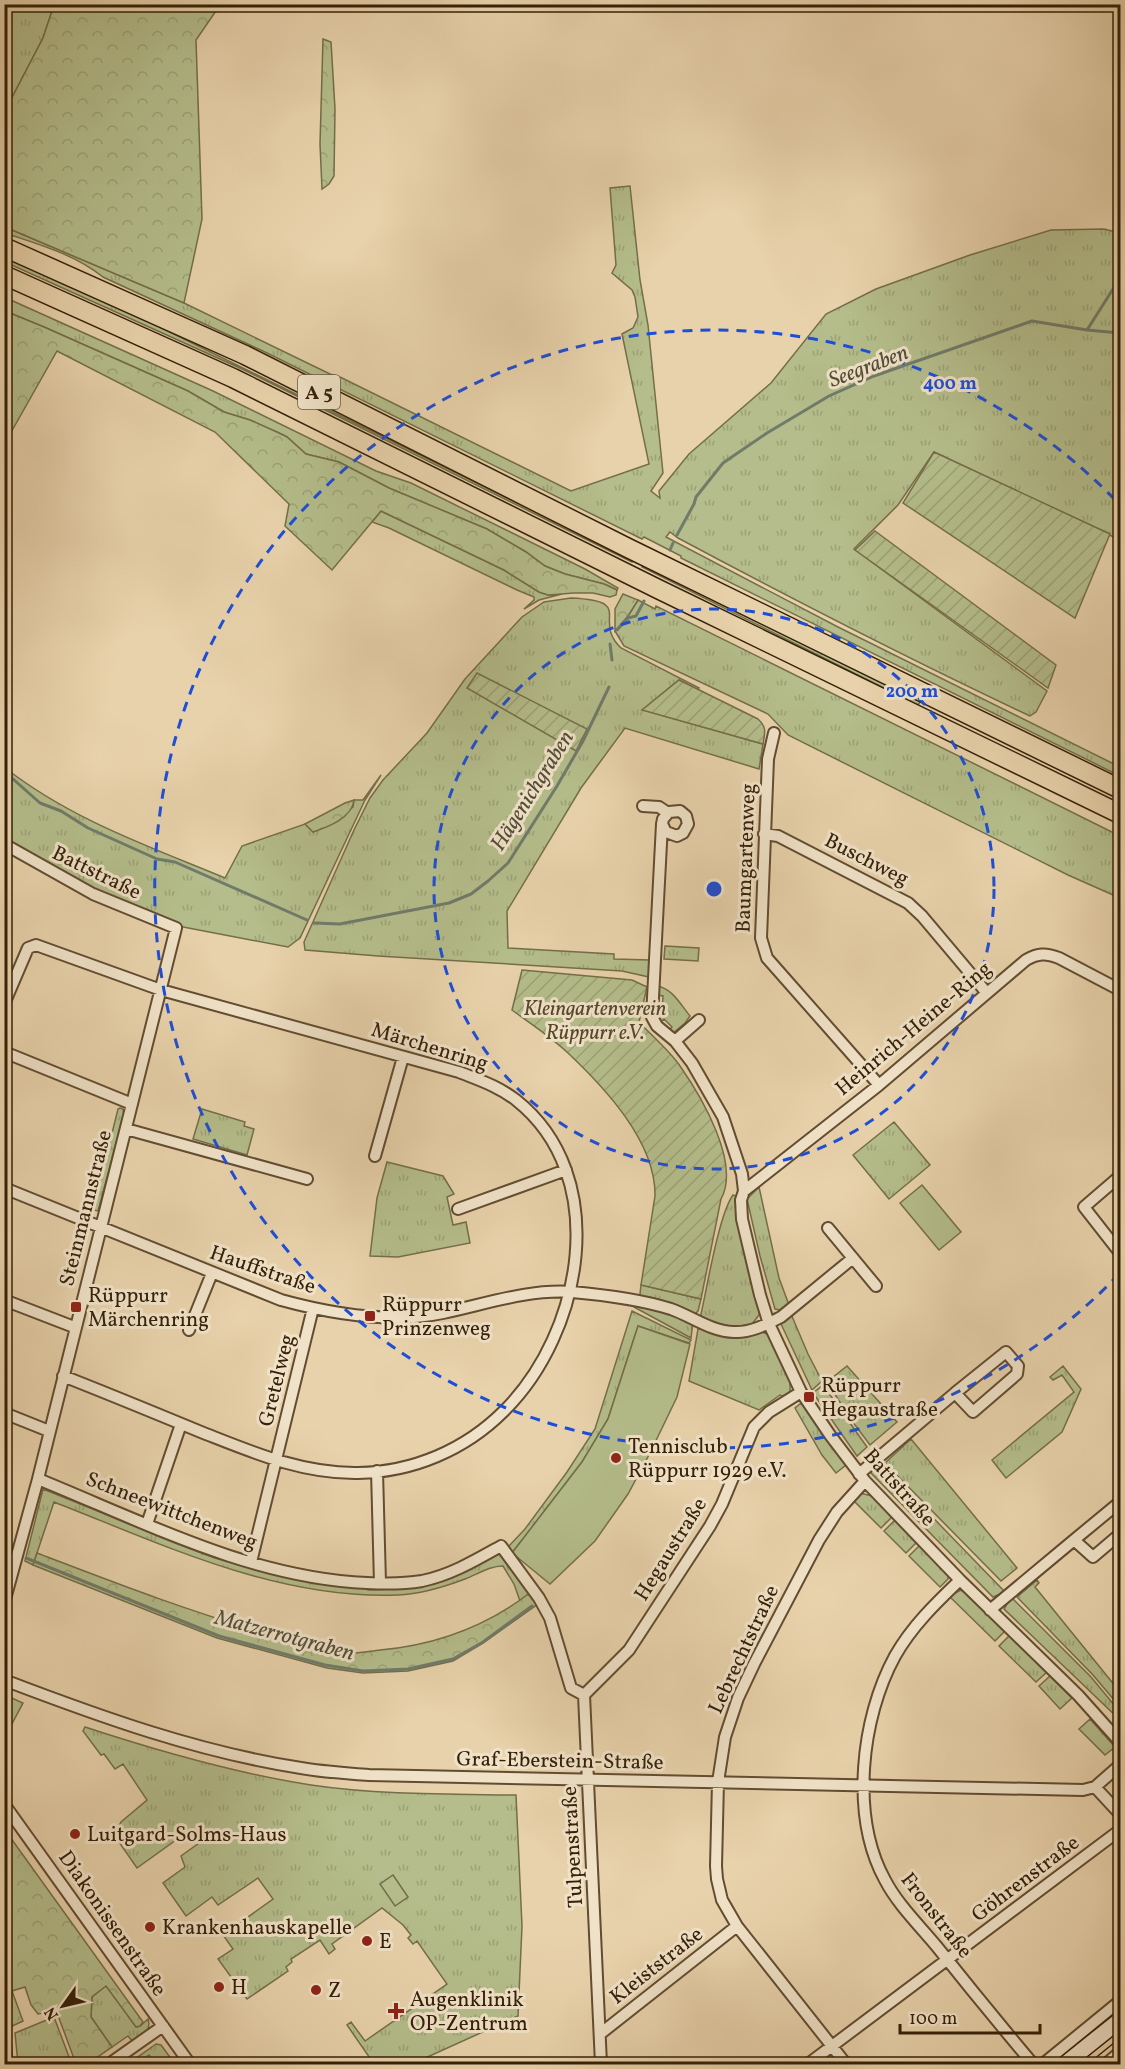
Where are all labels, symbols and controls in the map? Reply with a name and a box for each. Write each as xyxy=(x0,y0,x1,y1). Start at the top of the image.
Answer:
water label: Seegraben xyxy=(825,338,913,397)
text: 400 m xyxy=(923,372,977,397)
road number: A 5 xyxy=(298,375,340,409)
text: 200 m xyxy=(886,680,938,705)
water label: Hägenichgraben xyxy=(484,725,583,858)
street label: Baumgartenweg xyxy=(729,783,764,933)
street label: Buschweg xyxy=(819,827,914,894)
street label: Battstraße xyxy=(47,839,146,907)
centre of rings xyxy=(704,879,724,899)
street label: Heinrich-Heine-Ring xyxy=(830,955,998,1103)
park label: Kleingartenverein Rüppurr e.V. xyxy=(524,995,666,1048)
street label: Märchenring xyxy=(367,1016,492,1079)
street label: Steinmannstraße xyxy=(53,1127,120,1289)
street label: Hauffstraße xyxy=(206,1239,319,1302)
place label: Rüppurr Märchenring xyxy=(88,1282,209,1335)
place label: Rüppurr Prinzenweg xyxy=(382,1291,491,1344)
marker: Rüppurr Märchenring xyxy=(69,1300,83,1314)
marker: Rüppurr Prinzenweg xyxy=(363,1309,377,1323)
street label: Gretelweg xyxy=(252,1331,303,1430)
place label: Rüppurr Hegaustraße xyxy=(821,1372,938,1425)
marker: Rüppurr Hegaustraße xyxy=(802,1390,816,1404)
place label: Tennisclub Rüppurr 1929 e.V. xyxy=(628,1433,786,1486)
street label: Battstraße xyxy=(856,1443,942,1533)
marker: Tennisclub Rüppurr 1929 e.V. xyxy=(609,1451,623,1465)
street label: Schneewittchenweg xyxy=(81,1465,262,1558)
street label: Hegaustraße xyxy=(628,1492,715,1607)
street label: Lebrechtstraße xyxy=(702,1581,787,1719)
water label: Matzerrotgraben xyxy=(210,1603,357,1670)
street label: Graf-Eberstein-Straße xyxy=(456,1745,664,1778)
street label: Tulpenstraße xyxy=(556,1785,591,1909)
place label: Luitgard-Solms-Haus xyxy=(87,1821,287,1850)
marker: Luitgard-Solms-Haus xyxy=(68,1827,82,1841)
street label: Göhrenstraße xyxy=(966,1829,1086,1929)
street label: Diakonissenstraße xyxy=(51,1845,173,2003)
street label: Fronstraße xyxy=(893,1867,979,1965)
place label: Krankenhauskapelle xyxy=(162,1914,352,1943)
marker: Krankenhauskapelle xyxy=(143,1920,157,1934)
street label: Kleiststraße xyxy=(604,1920,710,2012)
place label: E xyxy=(379,1928,392,1957)
marker: E xyxy=(360,1934,374,1948)
place label: H xyxy=(231,1974,247,2003)
north arrow xyxy=(33,1976,93,2036)
place label: Z xyxy=(328,1977,341,2006)
marker: H xyxy=(212,1980,226,1994)
marker: Z xyxy=(309,1983,323,1997)
place label: Augenklinik OP-Zentrum xyxy=(410,1986,528,2039)
scale bar xyxy=(900,1997,1040,2035)
text: N xyxy=(40,2002,65,2024)
marker: Augenklinik OP-Zentrum xyxy=(387,2002,405,2020)
text: 100 m xyxy=(909,2007,958,2032)

